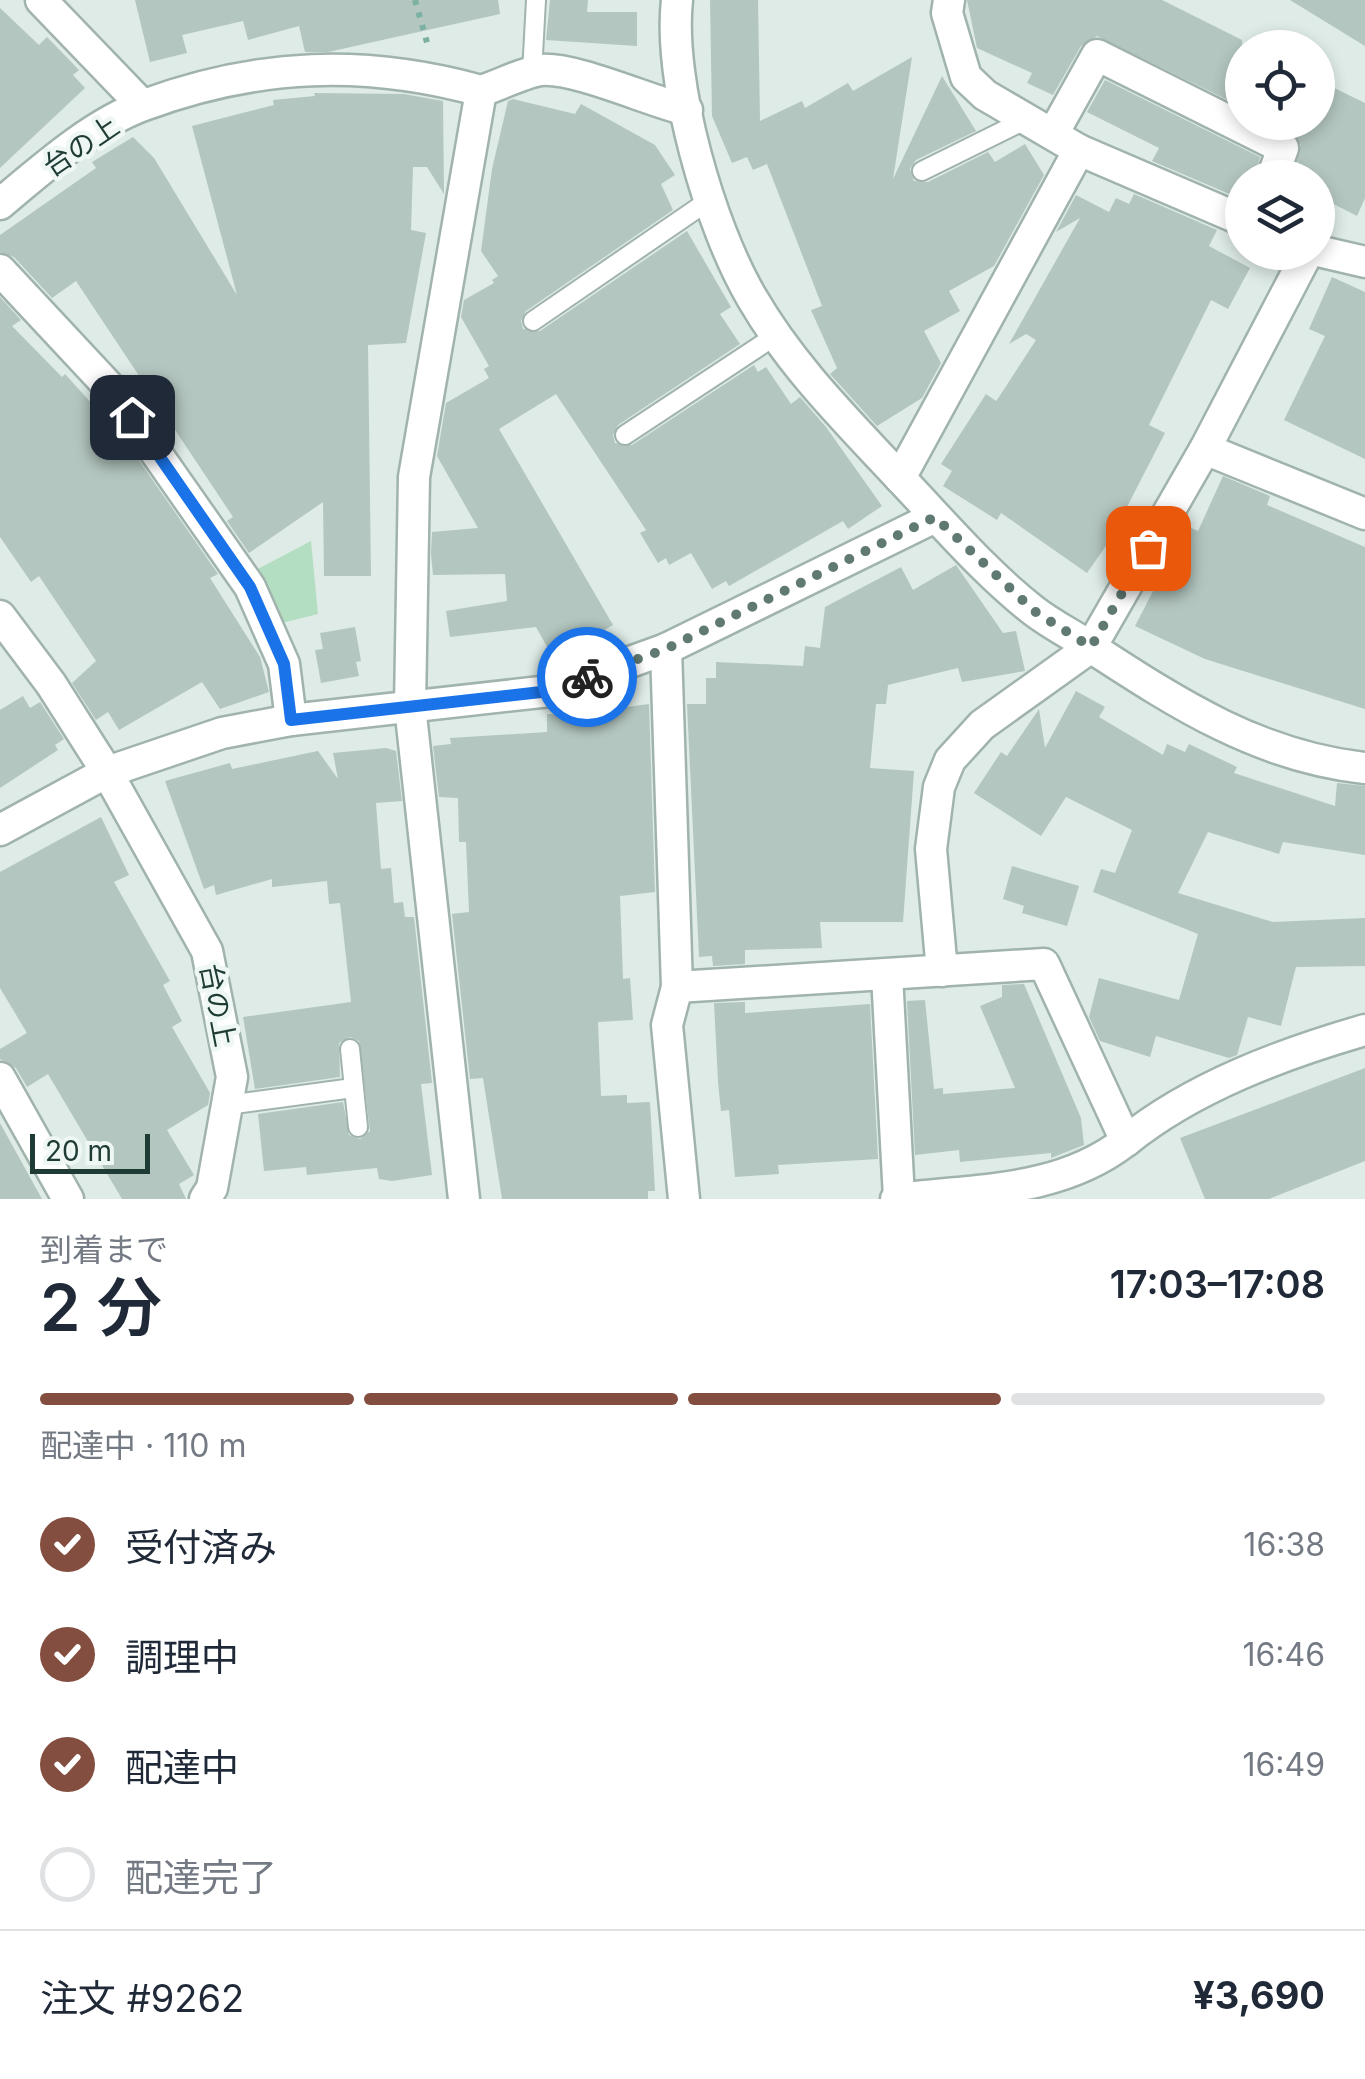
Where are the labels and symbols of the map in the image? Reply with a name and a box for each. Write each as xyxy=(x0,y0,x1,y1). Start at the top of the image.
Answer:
street label: 台の上 xyxy=(37,108,125,184)
pin xyxy=(90,375,175,460)
pin xyxy=(1106,506,1191,591)
courier xyxy=(537,627,637,727)
street label: 台の上 xyxy=(193,961,243,1049)
scale bar xyxy=(30,1129,150,1174)

